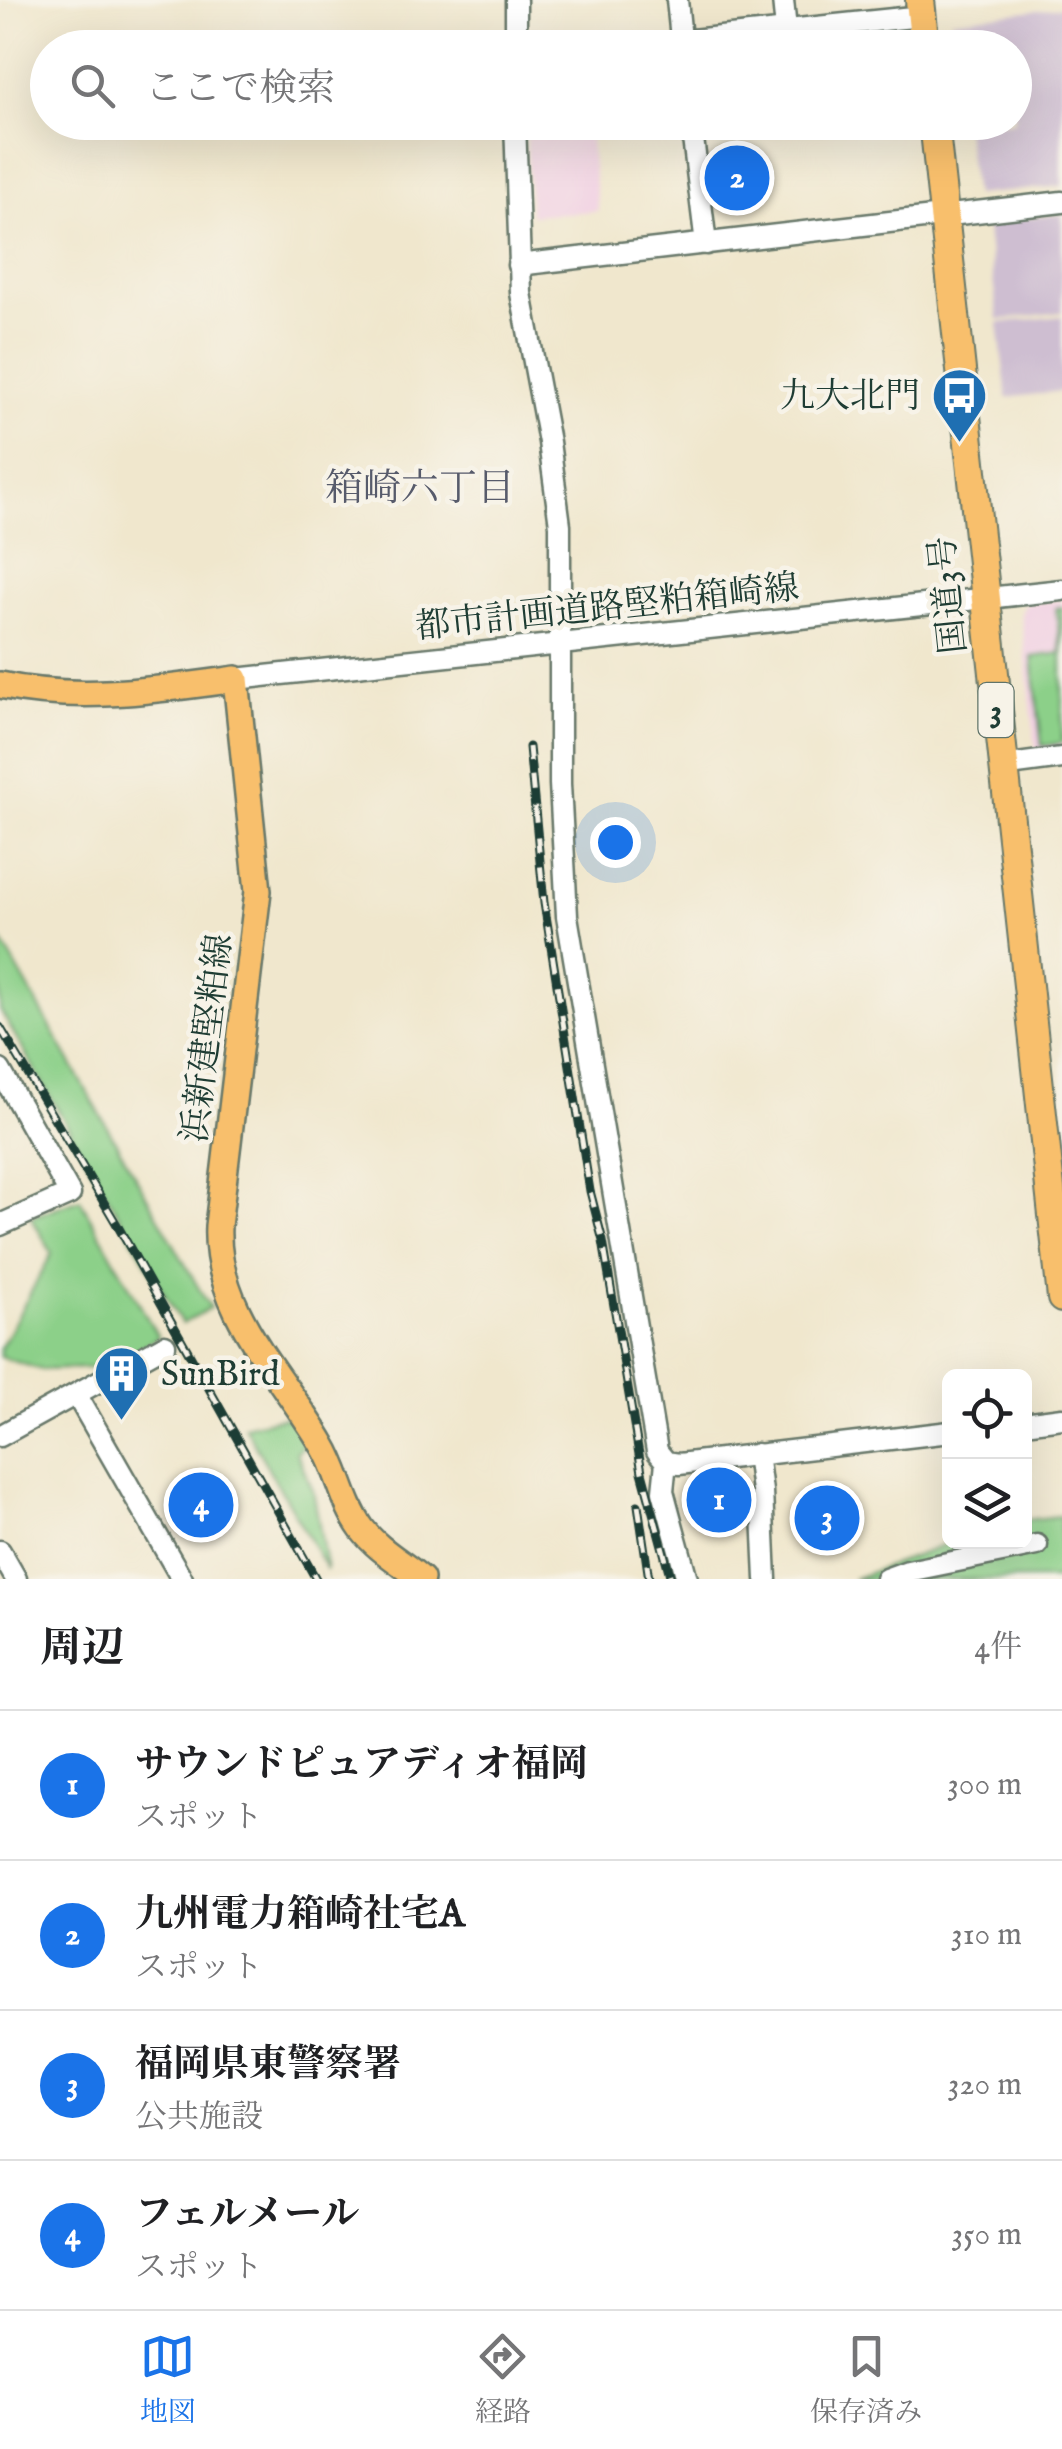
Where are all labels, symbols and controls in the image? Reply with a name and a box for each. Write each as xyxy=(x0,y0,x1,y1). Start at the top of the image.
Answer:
search box xyxy=(30,30,1032,140)
icon: search xyxy=(65,58,120,113)
text: ここで検索 xyxy=(145,66,335,114)
pin: 2 xyxy=(704,140,770,216)
bus stop icon: 九大北門 xyxy=(929,365,989,444)
place label: 九大北門 xyxy=(780,375,920,420)
district label: 箱崎六丁目 xyxy=(325,466,515,514)
street label: 国道3号 xyxy=(921,534,978,656)
street label: 都市計画道路堅粕箱崎線 xyxy=(413,566,801,651)
road number: 3 xyxy=(978,683,1014,737)
your location xyxy=(590,817,641,868)
street label: 浜新建堅粕線 xyxy=(173,931,244,1145)
building icon: SunBird xyxy=(92,1343,152,1422)
place label: SunBird xyxy=(161,1353,280,1398)
map controls xyxy=(942,1369,1032,1549)
button: locate xyxy=(942,1369,1032,1459)
button: layers xyxy=(942,1459,1032,1549)
pin: 1 xyxy=(686,1462,752,1538)
pin: 4 xyxy=(168,1468,234,1542)
pin: 3 xyxy=(794,1480,860,1556)
text: 周辺 xyxy=(40,1623,124,1676)
text: 4件 xyxy=(974,1628,1022,1669)
text: サウンドピュアディオ福岡 xyxy=(135,1742,588,1790)
text: 1 xyxy=(67,1765,78,1806)
text: 300 m xyxy=(947,1765,1022,1806)
text: スポット xyxy=(135,1798,263,1839)
text: 九州電力箱崎社宅A xyxy=(135,1892,465,1940)
text: 2 xyxy=(65,1915,80,1956)
text: 310 m xyxy=(951,1915,1022,1956)
text: スポット xyxy=(135,1948,263,1989)
text: 福岡県東警察署 xyxy=(135,2042,401,2090)
text: 3 xyxy=(67,2065,78,2106)
text: 320 m xyxy=(948,2065,1022,2106)
text: 公共施設 xyxy=(135,2098,263,2139)
text: フェルメール xyxy=(135,2192,359,2240)
text: 4 xyxy=(65,2215,80,2256)
text: 350 m xyxy=(951,2215,1022,2256)
text: スポット xyxy=(135,2248,263,2289)
tab: 地図 xyxy=(140,2329,196,2431)
tab: 経路 xyxy=(475,2329,531,2431)
tab: 保存済み xyxy=(810,2329,922,2431)

